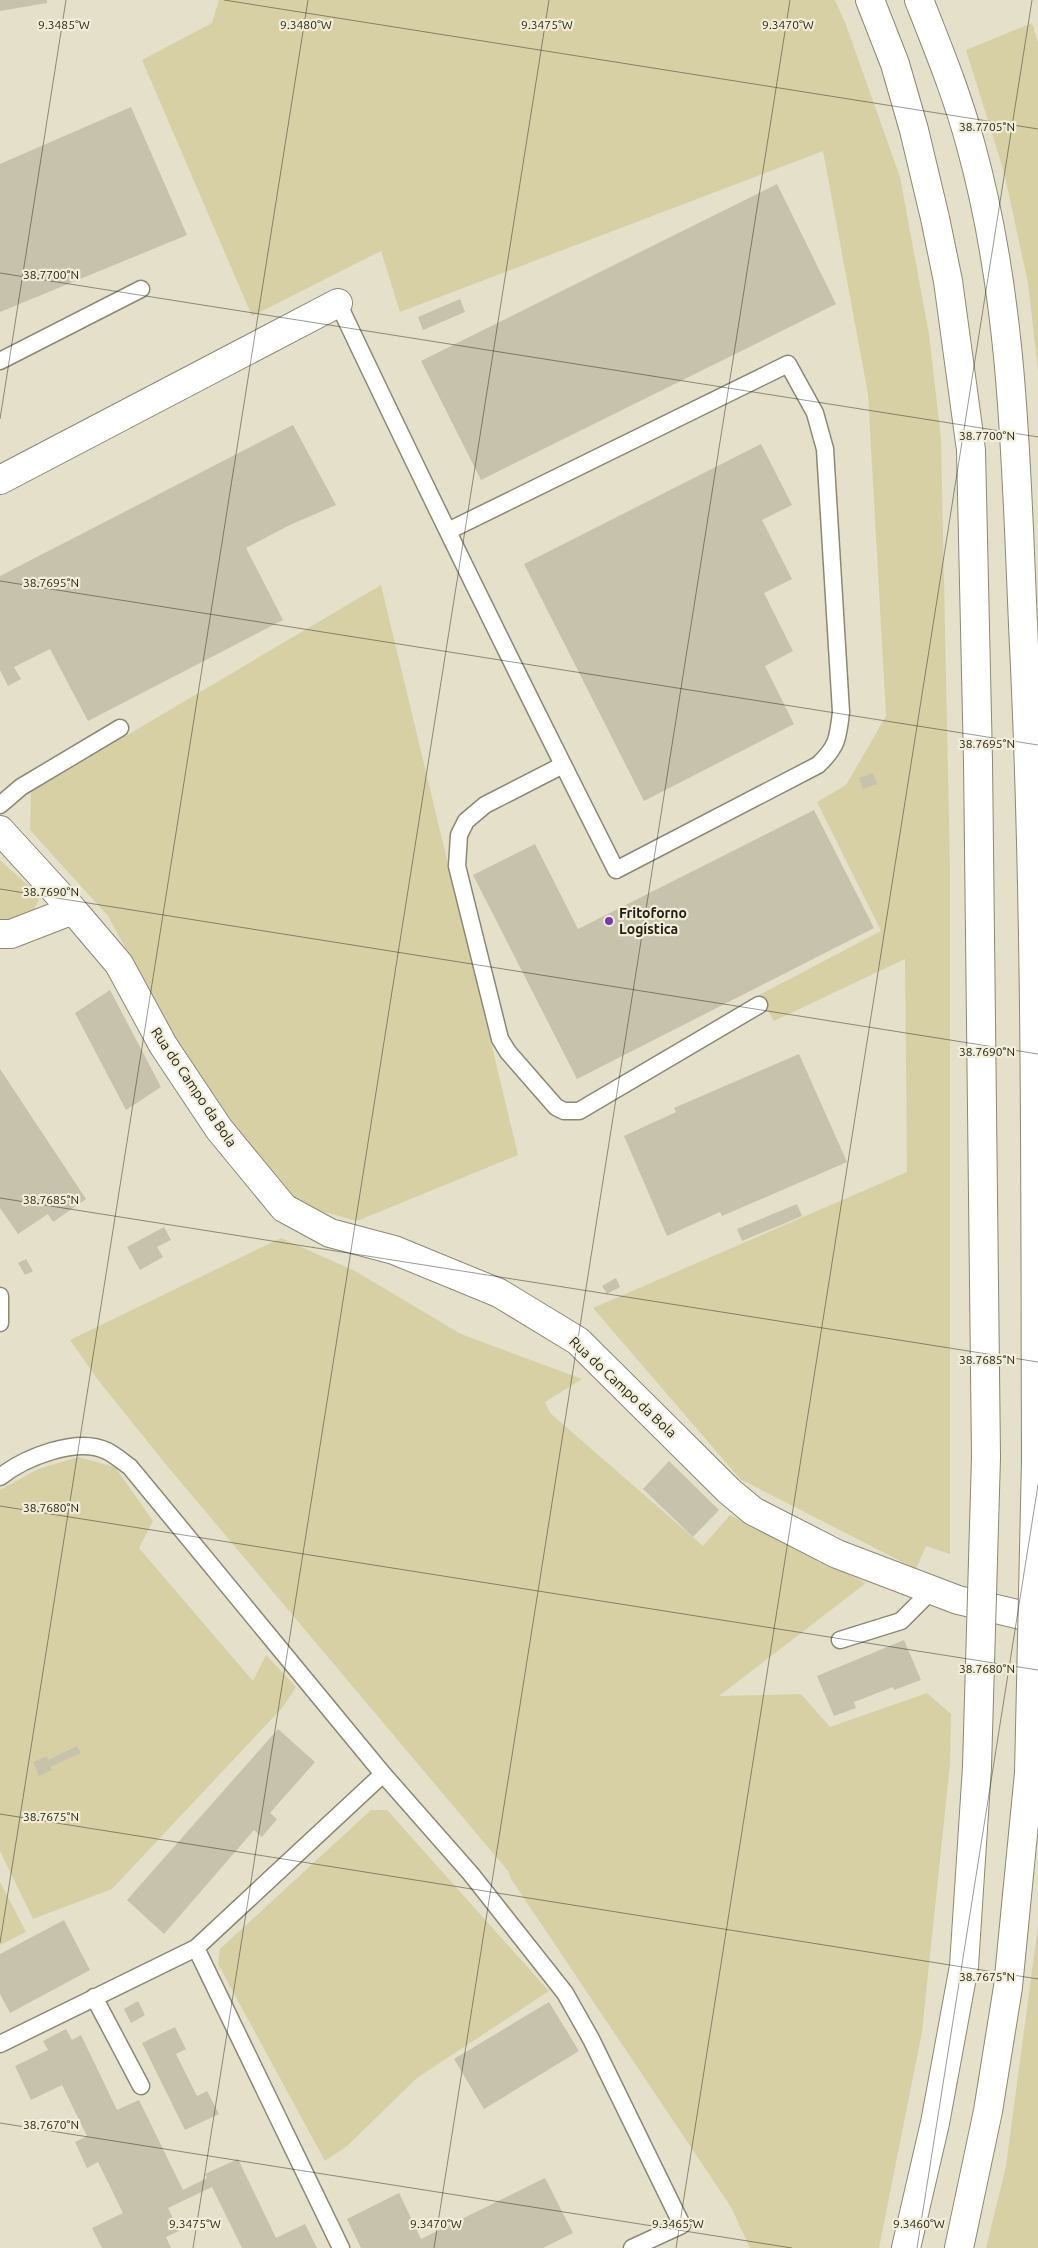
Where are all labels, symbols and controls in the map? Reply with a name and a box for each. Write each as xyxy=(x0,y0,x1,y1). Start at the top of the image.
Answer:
text: 9.3485°W xyxy=(38,18,90,31)
text: 9.3480°W xyxy=(280,18,332,31)
text: 9.3475°W xyxy=(521,18,573,31)
text: 9.3470°W xyxy=(762,18,814,31)
text: 38.7705°N xyxy=(959,120,1015,133)
text: 38.7700°N xyxy=(23,268,79,281)
text: 38.7700°N xyxy=(959,429,1015,442)
text: 38.7695°N xyxy=(23,576,79,589)
text: 38.7695°N xyxy=(959,737,1015,750)
text: 38.7690°N xyxy=(23,885,79,898)
place label: Fritoforno Logística xyxy=(619,905,687,937)
marker: Fritoforno Logística xyxy=(603,915,615,927)
street label: Rua do Campo da Bola xyxy=(148,1024,240,1150)
text: 38.7690°N xyxy=(959,1045,1015,1058)
text: 38.7685°N xyxy=(23,1193,79,1206)
street label: Rua do Campo da Bola xyxy=(566,1333,680,1441)
text: 38.7685°N xyxy=(959,1353,1015,1366)
text: 38.7680°N xyxy=(23,1501,79,1514)
text: 38.7680°N xyxy=(959,1662,1015,1675)
text: 38.7675°N xyxy=(23,1810,79,1823)
text: 38.7675°N xyxy=(959,1970,1015,1983)
text: 38.7670°N xyxy=(23,2118,79,2131)
text: 9.3475°W xyxy=(169,2217,221,2230)
text: 9.3470°W xyxy=(410,2217,462,2230)
text: 9.3465°W xyxy=(652,2217,704,2230)
text: 9.3460°W xyxy=(893,2217,945,2230)

